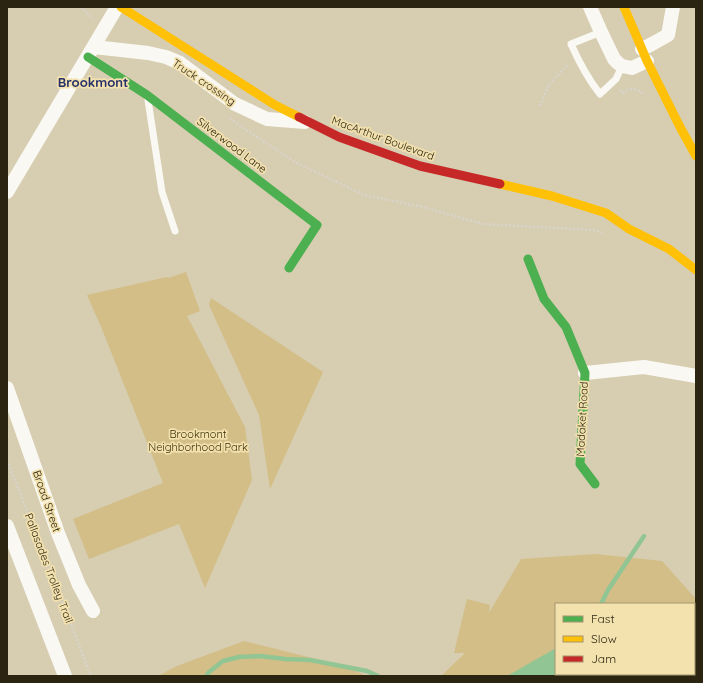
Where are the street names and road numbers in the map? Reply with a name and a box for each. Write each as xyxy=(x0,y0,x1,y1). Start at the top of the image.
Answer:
street label: Truck crossing xyxy=(170,56,238,108)
street label: MacArthur Boulevard xyxy=(330,113,436,163)
street label: Silverwood Lane xyxy=(194,114,270,176)
street label: Madaket Road xyxy=(573,381,591,457)
street label: Broad Street xyxy=(30,468,64,534)
street label: Pallasades Trolley Trail xyxy=(22,511,76,625)

